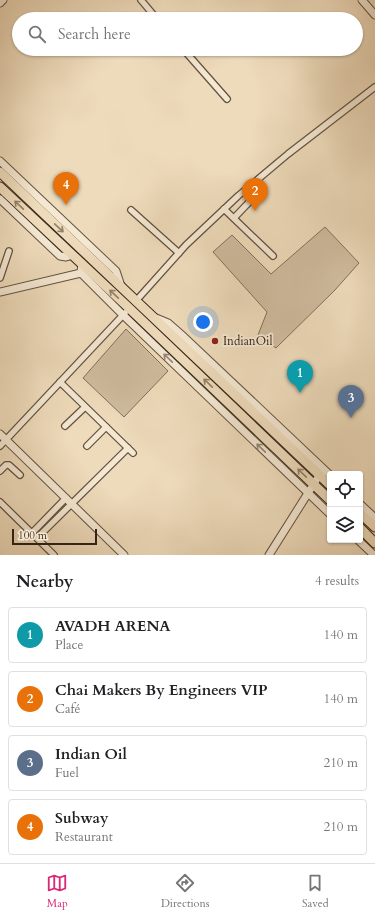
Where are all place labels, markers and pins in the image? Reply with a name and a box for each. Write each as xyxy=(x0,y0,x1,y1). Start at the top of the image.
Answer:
pin: 4 xyxy=(53,172,79,205)
pin: 2 xyxy=(242,178,268,211)
place label: IndianOil xyxy=(223,333,272,349)
marker: IndianOil xyxy=(210,336,220,346)
pin: 1 xyxy=(287,360,313,393)
pin: 3 xyxy=(338,385,364,418)

